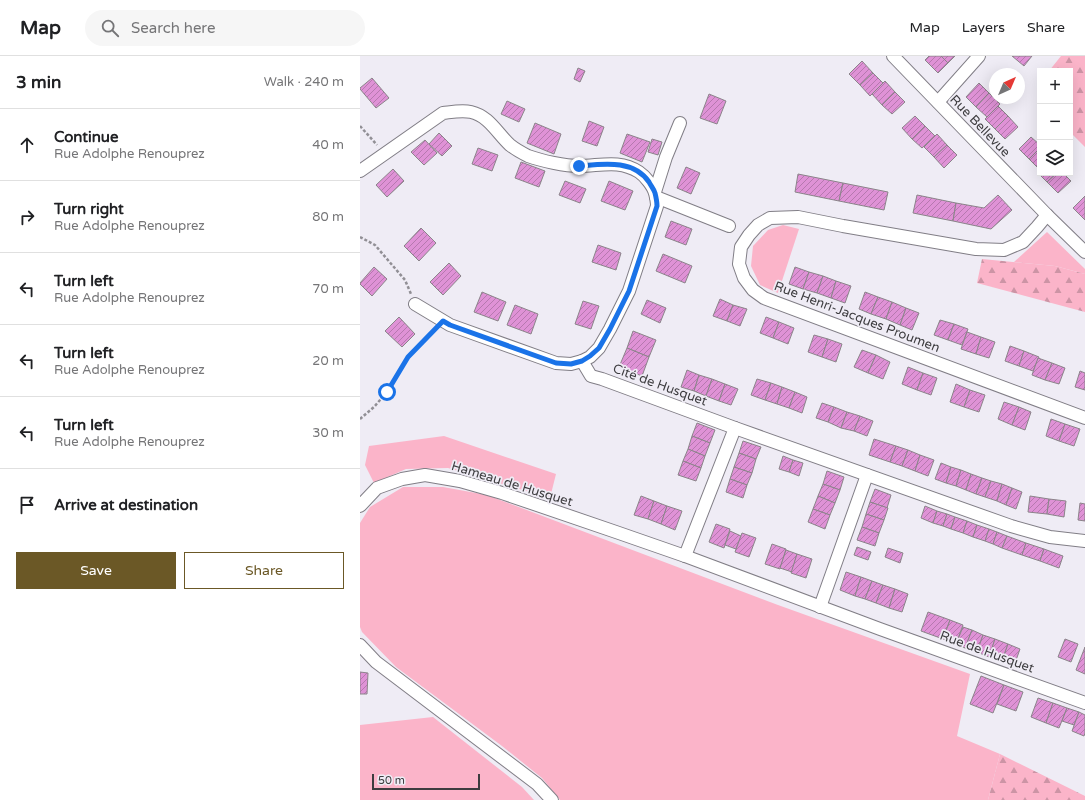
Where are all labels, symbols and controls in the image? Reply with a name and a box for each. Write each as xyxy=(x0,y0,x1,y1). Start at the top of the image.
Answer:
search box xyxy=(85,10,365,46)
text: Map xyxy=(20,17,61,39)
icon: search xyxy=(99,17,121,39)
text: Search here xyxy=(131,19,215,37)
text: Map xyxy=(910,19,940,36)
text: Layers xyxy=(962,19,1005,36)
text: Share xyxy=(1027,19,1065,36)
north arrow xyxy=(989,68,1025,104)
map controls xyxy=(1037,68,1073,176)
button: + xyxy=(1037,68,1073,104)
text: 3 min xyxy=(16,72,61,93)
text: Walk · 240 m xyxy=(264,74,344,90)
street label: Rue Bellevue xyxy=(946,92,1014,160)
button: − xyxy=(1037,104,1073,140)
text: Continue xyxy=(54,128,118,146)
icon: ahead xyxy=(16,134,38,156)
text: 40 m xyxy=(312,137,344,153)
button: layers xyxy=(1037,140,1073,176)
text: Rue Adolphe Renouprez xyxy=(54,146,205,162)
route end xyxy=(570,157,588,175)
text: Turn right xyxy=(54,200,124,218)
icon: right xyxy=(16,206,38,228)
text: 80 m xyxy=(312,209,344,225)
text: Rue Adolphe Renouprez xyxy=(54,218,205,234)
text: Turn left xyxy=(54,272,114,290)
icon: left xyxy=(16,278,38,300)
street label: Rue Henri-Jacques Proumen xyxy=(772,278,942,356)
text: 70 m xyxy=(312,281,344,297)
text: Rue Adolphe Renouprez xyxy=(54,290,205,306)
text: Turn left xyxy=(54,344,114,362)
icon: left xyxy=(16,350,38,372)
text: 20 m xyxy=(312,353,344,369)
street label: Cité de Husquet xyxy=(611,361,709,409)
text: Rue Adolphe Renouprez xyxy=(54,362,205,378)
route start xyxy=(378,383,396,401)
text: Turn left xyxy=(54,416,114,434)
icon: left xyxy=(16,422,38,444)
text: 30 m xyxy=(312,425,344,441)
text: Rue Adolphe Renouprez xyxy=(54,434,205,450)
street label: Hameau de Husquet xyxy=(449,458,575,510)
icon: arrive xyxy=(16,494,38,516)
text: Arrive at destination xyxy=(54,496,198,514)
button: Save xyxy=(16,552,176,589)
button: Share xyxy=(184,552,344,589)
street label: Rue de Husquet xyxy=(938,628,1036,676)
scale bar xyxy=(372,772,480,791)
text: 50 m xyxy=(378,774,405,787)

